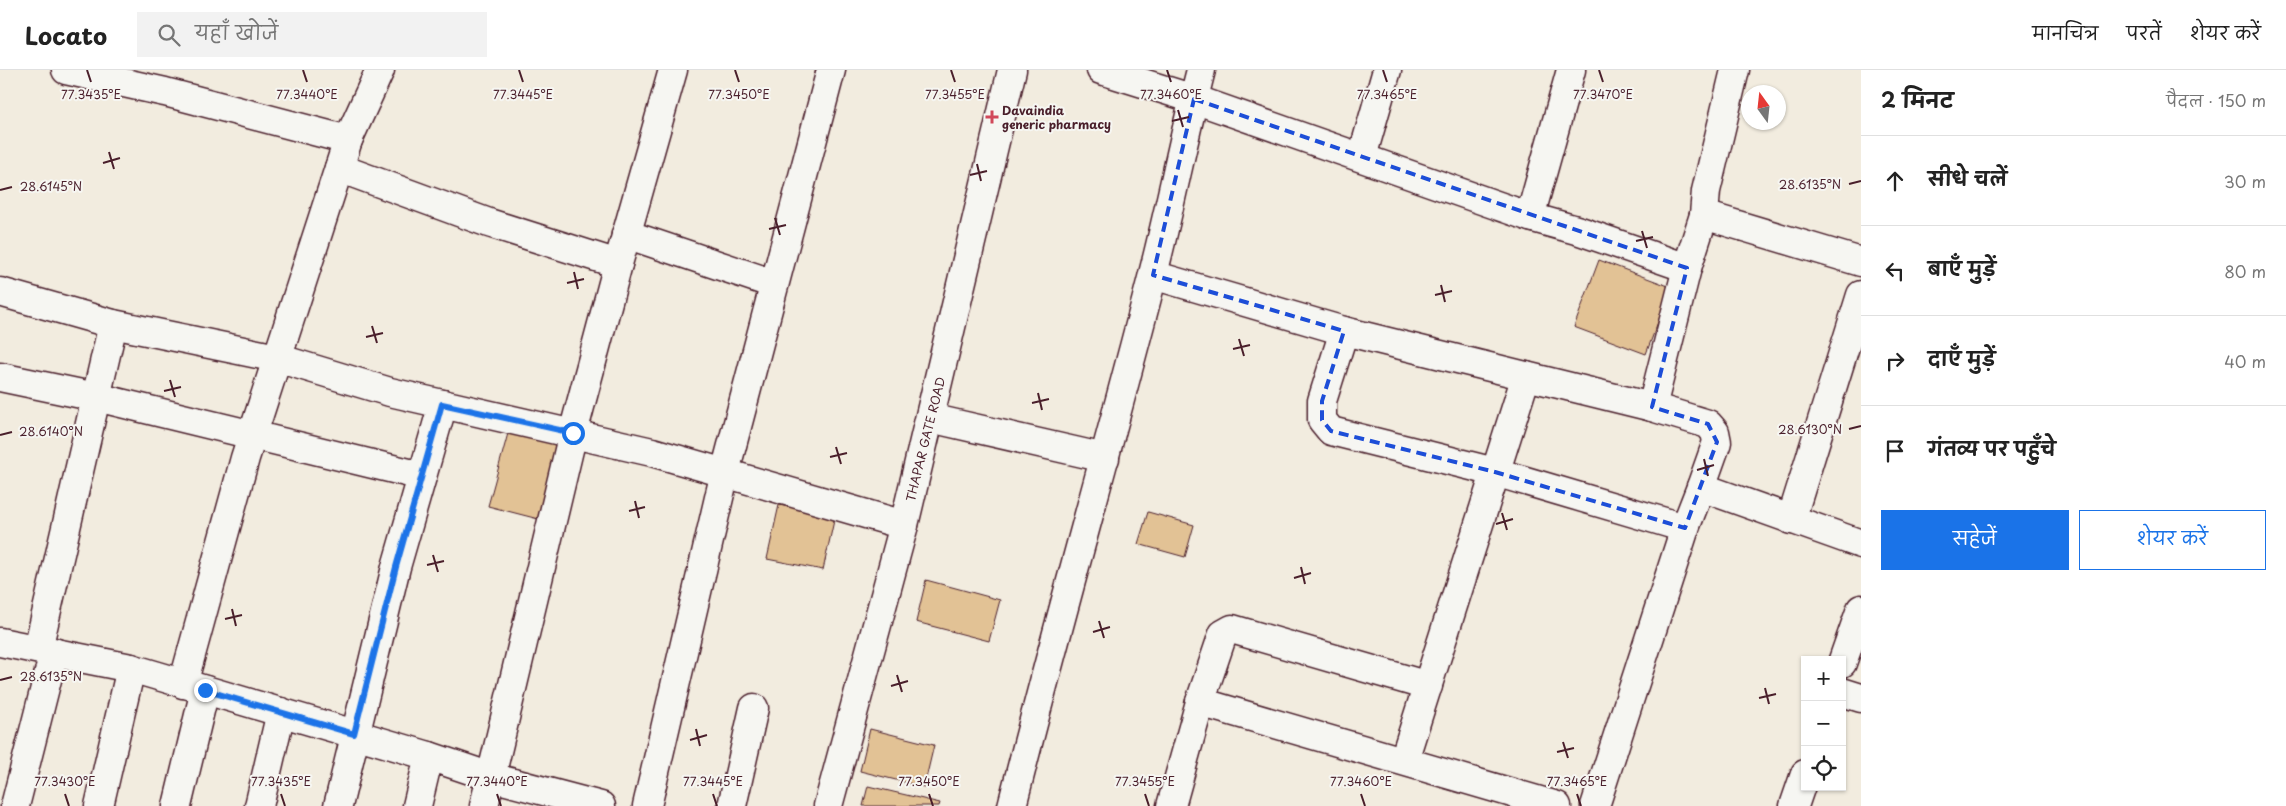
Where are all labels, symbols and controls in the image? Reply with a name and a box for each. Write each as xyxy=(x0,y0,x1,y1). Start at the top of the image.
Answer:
search box xyxy=(137,12,487,57)
text: Locato xyxy=(25,17,107,53)
text: यहाँ खोजें xyxy=(195,18,278,46)
text: मानचित्र xyxy=(2032,19,2098,46)
text: परतें xyxy=(2126,19,2162,46)
text: शेयर करें xyxy=(2190,19,2261,46)
icon: search xyxy=(155,21,183,49)
text: 2 मिनट xyxy=(1881,83,1953,115)
text: 77.3435°E xyxy=(61,85,121,103)
text: 77.3440°E xyxy=(276,85,338,103)
text: 77.3445°E xyxy=(493,85,553,103)
text: 77.3450°E xyxy=(708,85,770,103)
text: 77.3455°E xyxy=(925,85,985,103)
text: 77.3460°E xyxy=(1140,85,1202,103)
text: 77.3465°E xyxy=(1357,85,1417,103)
text: 77.3470°E xyxy=(1573,85,1633,103)
north arrow xyxy=(1741,85,1786,130)
text: पैदल · 150 m xyxy=(2166,88,2266,112)
place label: Davaindia generic pharmacy xyxy=(1002,101,1111,133)
marker: Davaindia generic pharmacy xyxy=(986,111,998,123)
text: सीधे चलें xyxy=(1928,164,2007,192)
icon: ahead xyxy=(1881,167,1909,195)
text: 30 m xyxy=(2224,169,2266,193)
text: 28.6135°N xyxy=(1779,175,1841,193)
text: 28.6145°N xyxy=(20,177,82,195)
text: बाएँ मुड़ें xyxy=(1928,254,1996,282)
icon: left xyxy=(1881,257,1909,285)
text: 80 m xyxy=(2224,259,2266,283)
text: दाएँ मुड़ें xyxy=(1928,344,1995,372)
icon: right xyxy=(1881,347,1909,375)
text: 40 m xyxy=(2224,349,2266,373)
street label: THAPAR GATE ROAD xyxy=(901,375,949,503)
text: 28.6130°N xyxy=(1778,420,1842,438)
text: 28.6140°N xyxy=(19,422,83,440)
route start xyxy=(562,422,585,445)
text: गंतव्य पर पहुँचे xyxy=(1928,434,2056,462)
icon: arrive xyxy=(1881,437,1909,465)
button: सहेजें xyxy=(1881,510,2069,570)
button: शेयर करें xyxy=(2079,510,2266,570)
map controls xyxy=(1801,656,1846,791)
button: + xyxy=(1801,656,1846,701)
text: 28.6135°N xyxy=(20,667,82,685)
route end xyxy=(194,679,217,702)
button: − xyxy=(1801,701,1846,746)
button: locate xyxy=(1801,746,1846,791)
text: 77.3430°E xyxy=(34,772,96,790)
text: 77.3435°E xyxy=(251,772,311,790)
text: 77.3440°E xyxy=(466,772,528,790)
text: 77.3445°E xyxy=(683,772,743,790)
text: 77.3450°E xyxy=(898,772,960,790)
text: 77.3455°E xyxy=(1115,772,1175,790)
text: 77.3460°E xyxy=(1330,772,1392,790)
text: 77.3465°E xyxy=(1547,772,1607,790)

